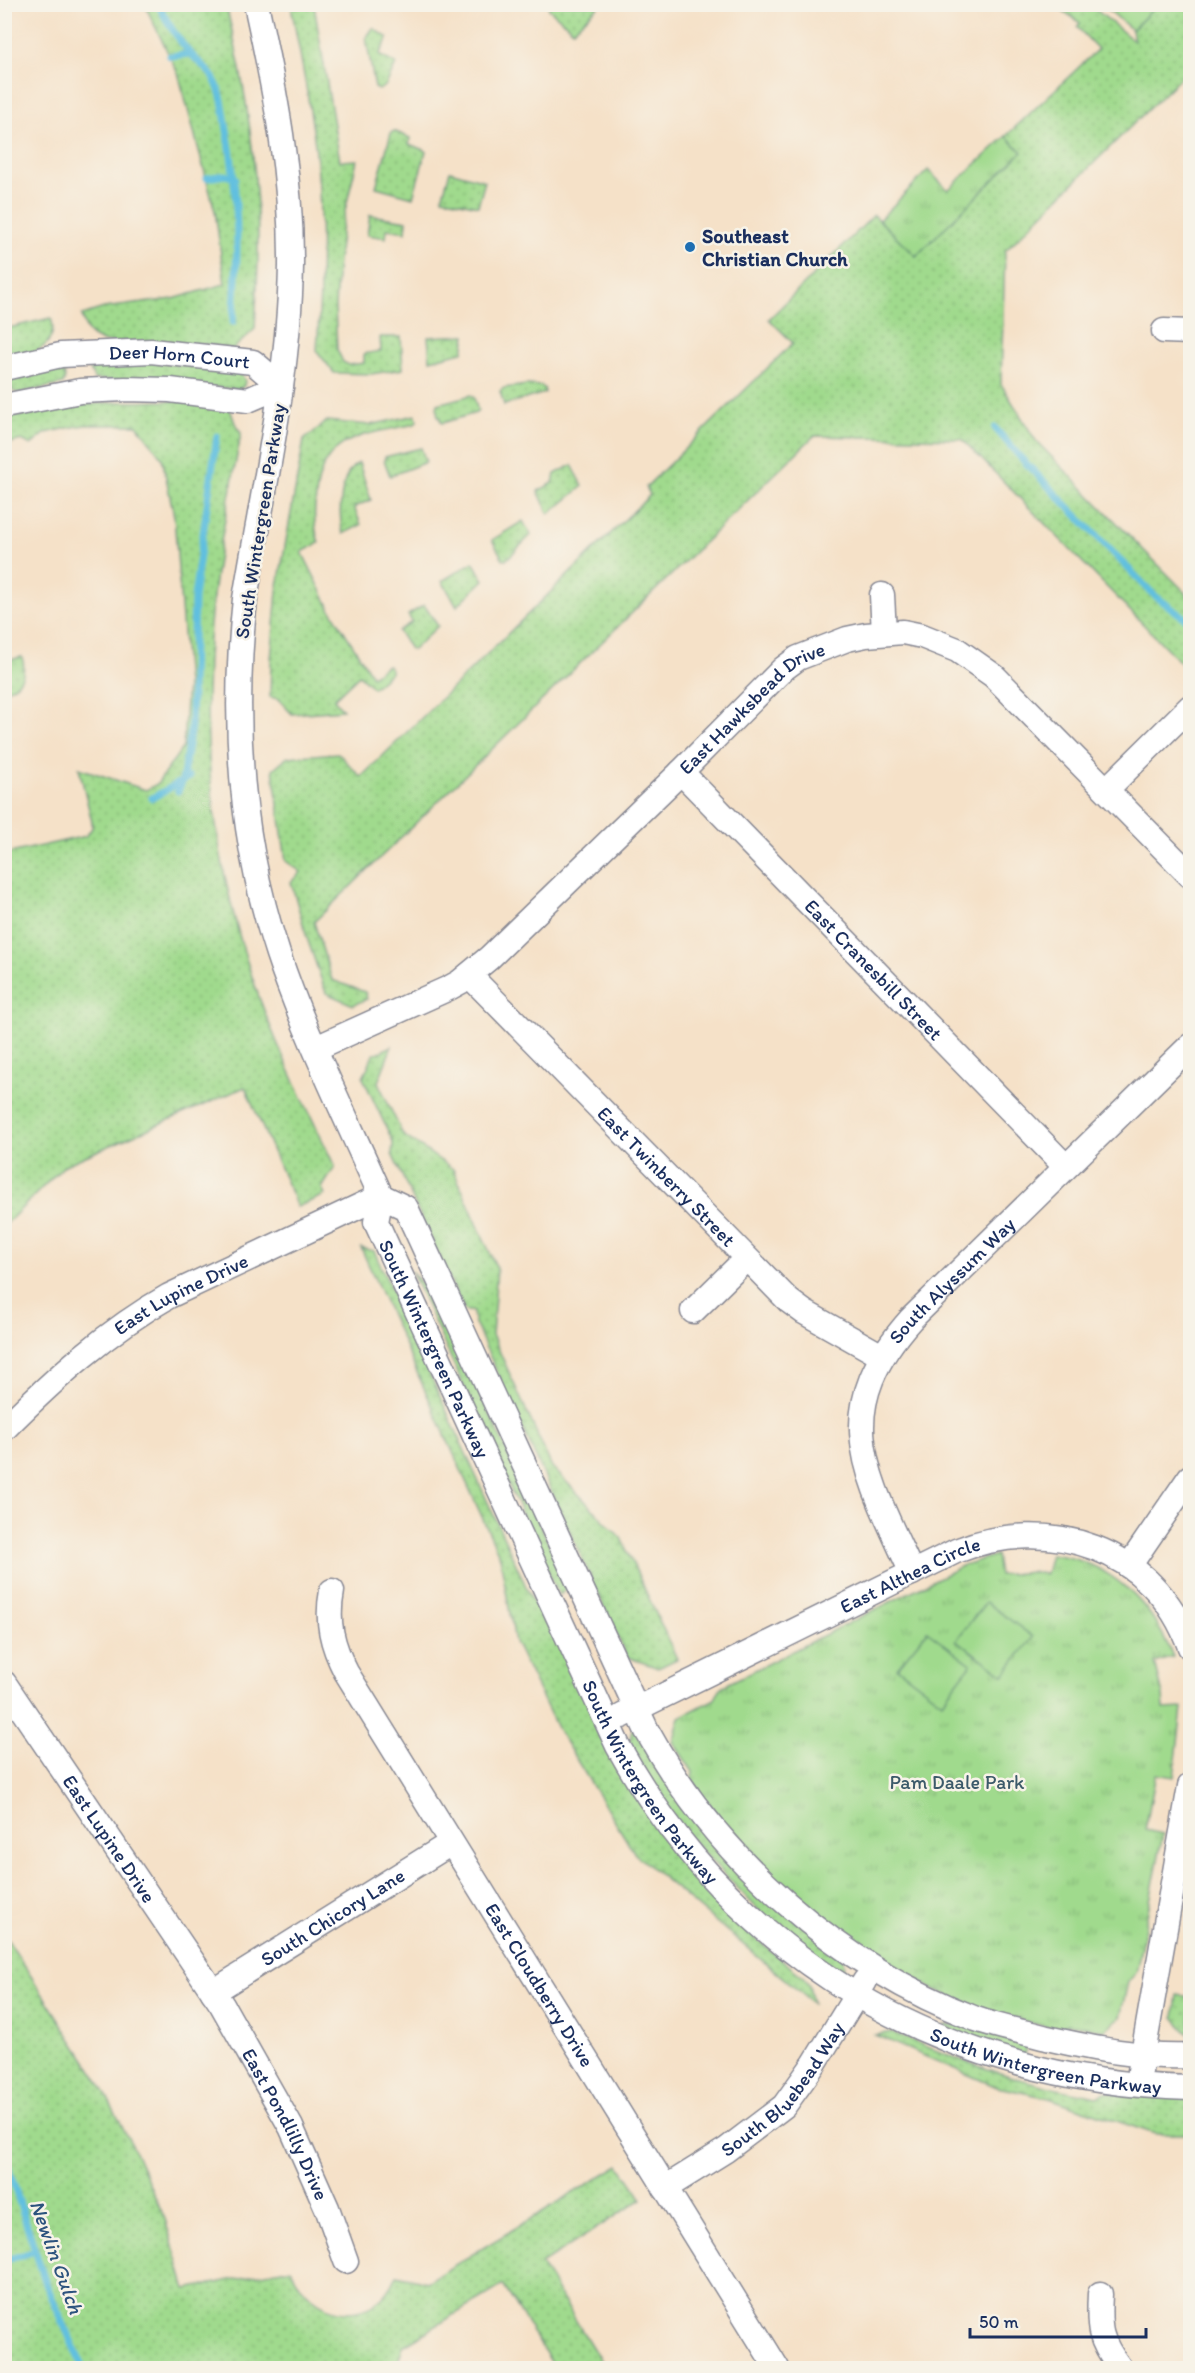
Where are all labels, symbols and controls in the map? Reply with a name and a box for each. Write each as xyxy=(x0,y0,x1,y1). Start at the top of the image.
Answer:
place label: Southeast Christian Church xyxy=(702,224,848,271)
marker: Southeast Christian Church xyxy=(683,240,697,254)
street label: Deer Horn Court xyxy=(108,339,251,374)
street label: South Wintergreen Parkway xyxy=(230,401,291,640)
street label: East Hawksbead Drive xyxy=(674,637,828,779)
street label: East Cranesbill Street xyxy=(800,894,948,1046)
street label: East Twinberry Street xyxy=(593,1101,741,1252)
street label: South Alyssum Way xyxy=(883,1212,1020,1348)
street label: South Wintergreen Parkway xyxy=(374,1236,496,1462)
street label: East Lupine Drive xyxy=(109,1248,252,1340)
street label: East Althea Circle xyxy=(836,1532,983,1618)
street label: South Wintergreen Parkway xyxy=(577,1676,724,1889)
street label: East Lupine Drive xyxy=(58,1770,161,1907)
park label: Pam Daale Park xyxy=(890,1770,1025,1794)
street label: South Chicory Lane xyxy=(256,1863,409,1971)
street label: East Cloudberry Drive xyxy=(480,1899,599,2071)
street label: South Bluebead Way xyxy=(716,2017,849,2162)
street label: South Wintergreen Parkway xyxy=(926,2022,1163,2099)
street label: East Pondlilly Drive xyxy=(237,2044,334,2204)
water label: Newlin Gulch xyxy=(25,2197,89,2318)
scale bar xyxy=(970,2301,1146,2339)
text: 50 m xyxy=(979,2311,1019,2333)

